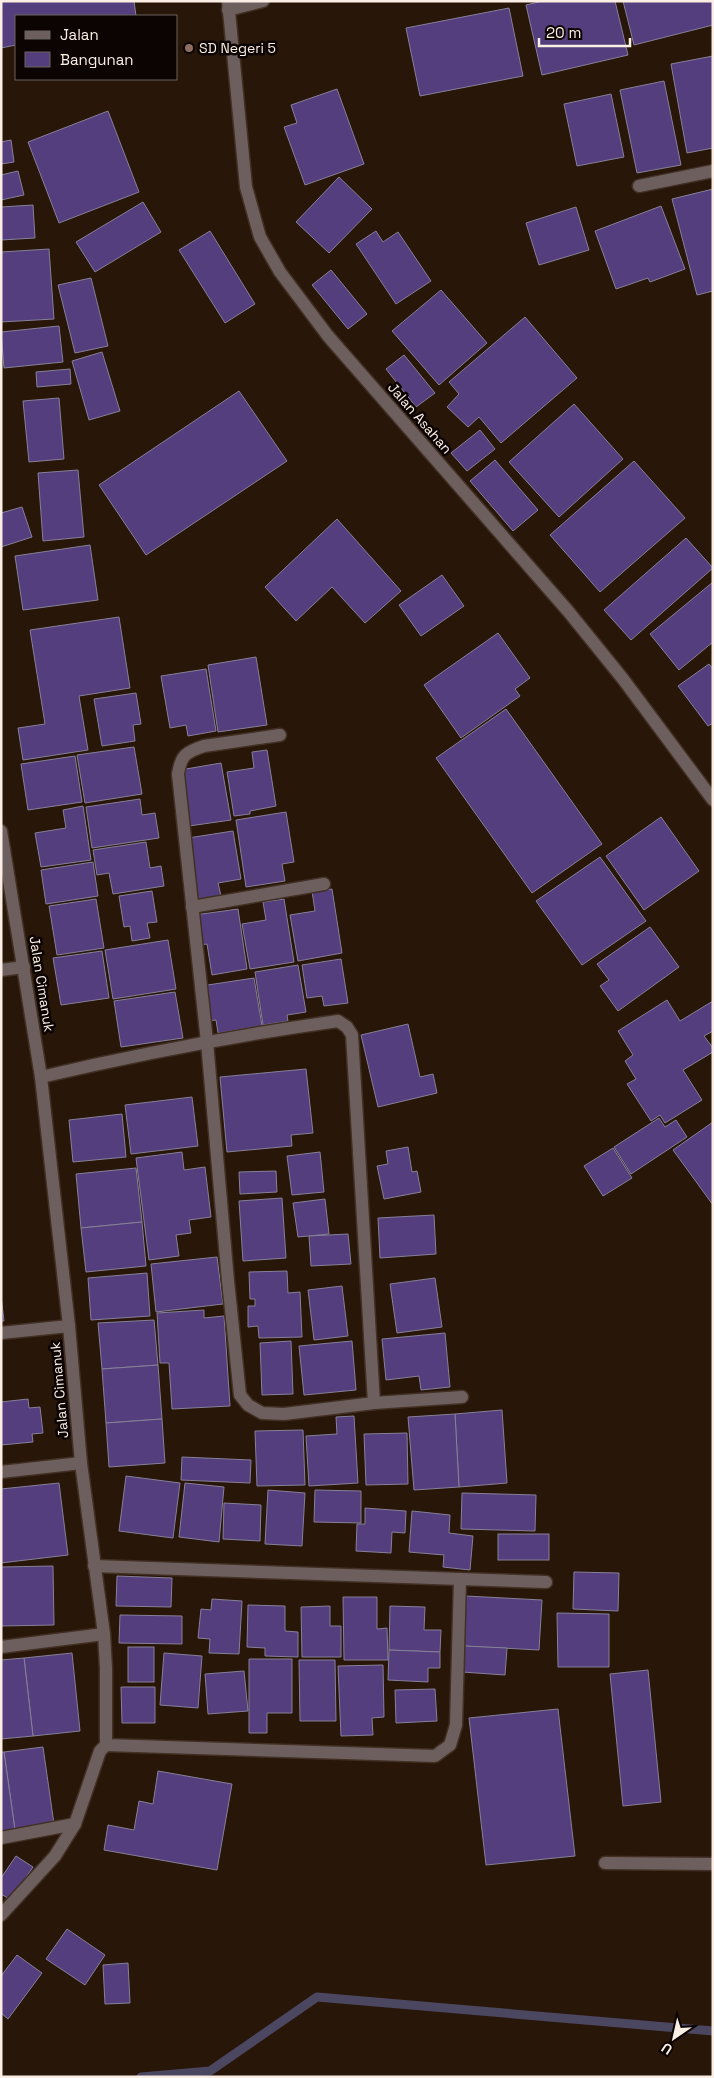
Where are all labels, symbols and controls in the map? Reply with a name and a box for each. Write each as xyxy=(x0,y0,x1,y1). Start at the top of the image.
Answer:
legend xyxy=(15,15,178,80)
scale bar xyxy=(539,15,630,47)
text: 20 m xyxy=(546,23,581,42)
text: Jalan xyxy=(60,25,99,44)
place label: SD Negeri 5 xyxy=(199,39,276,57)
marker: SD Negeri 5 xyxy=(183,42,195,54)
text: Bangunan xyxy=(60,50,134,69)
street label: Jalan Asahan xyxy=(384,379,456,457)
street label: Jalan Cimanuk xyxy=(26,935,59,1034)
street label: Jalan Cimanuk xyxy=(46,1341,72,1439)
north arrow xyxy=(649,2013,699,2063)
text: U xyxy=(658,2039,676,2059)

